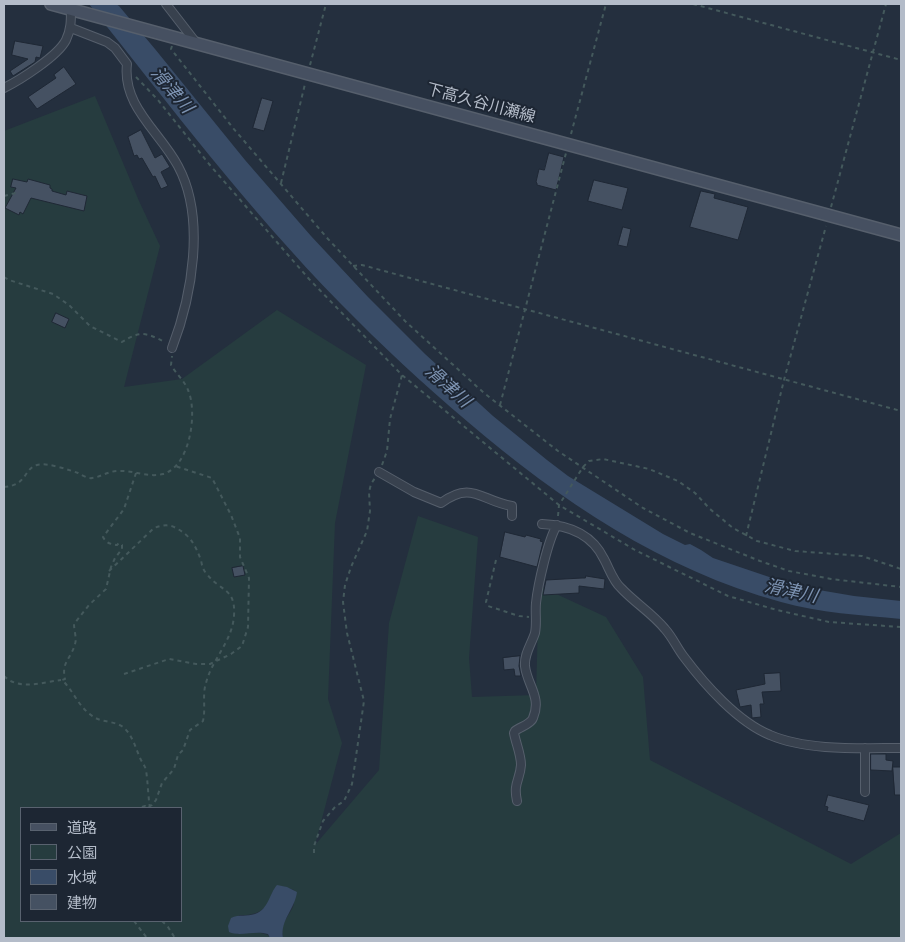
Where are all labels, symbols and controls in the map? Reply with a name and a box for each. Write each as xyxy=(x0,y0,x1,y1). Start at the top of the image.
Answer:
water label: 滑津川 xyxy=(146,62,198,118)
street label: 下高久谷川瀬線 xyxy=(424,79,538,127)
water label: 滑津川 xyxy=(421,360,475,412)
water label: 滑津川 xyxy=(762,575,820,607)
legend xyxy=(20,807,182,922)
text: 道路 xyxy=(67,818,97,836)
text: 公園 xyxy=(67,843,97,861)
text: 水域 xyxy=(67,868,97,886)
text: 建物 xyxy=(67,893,97,911)

